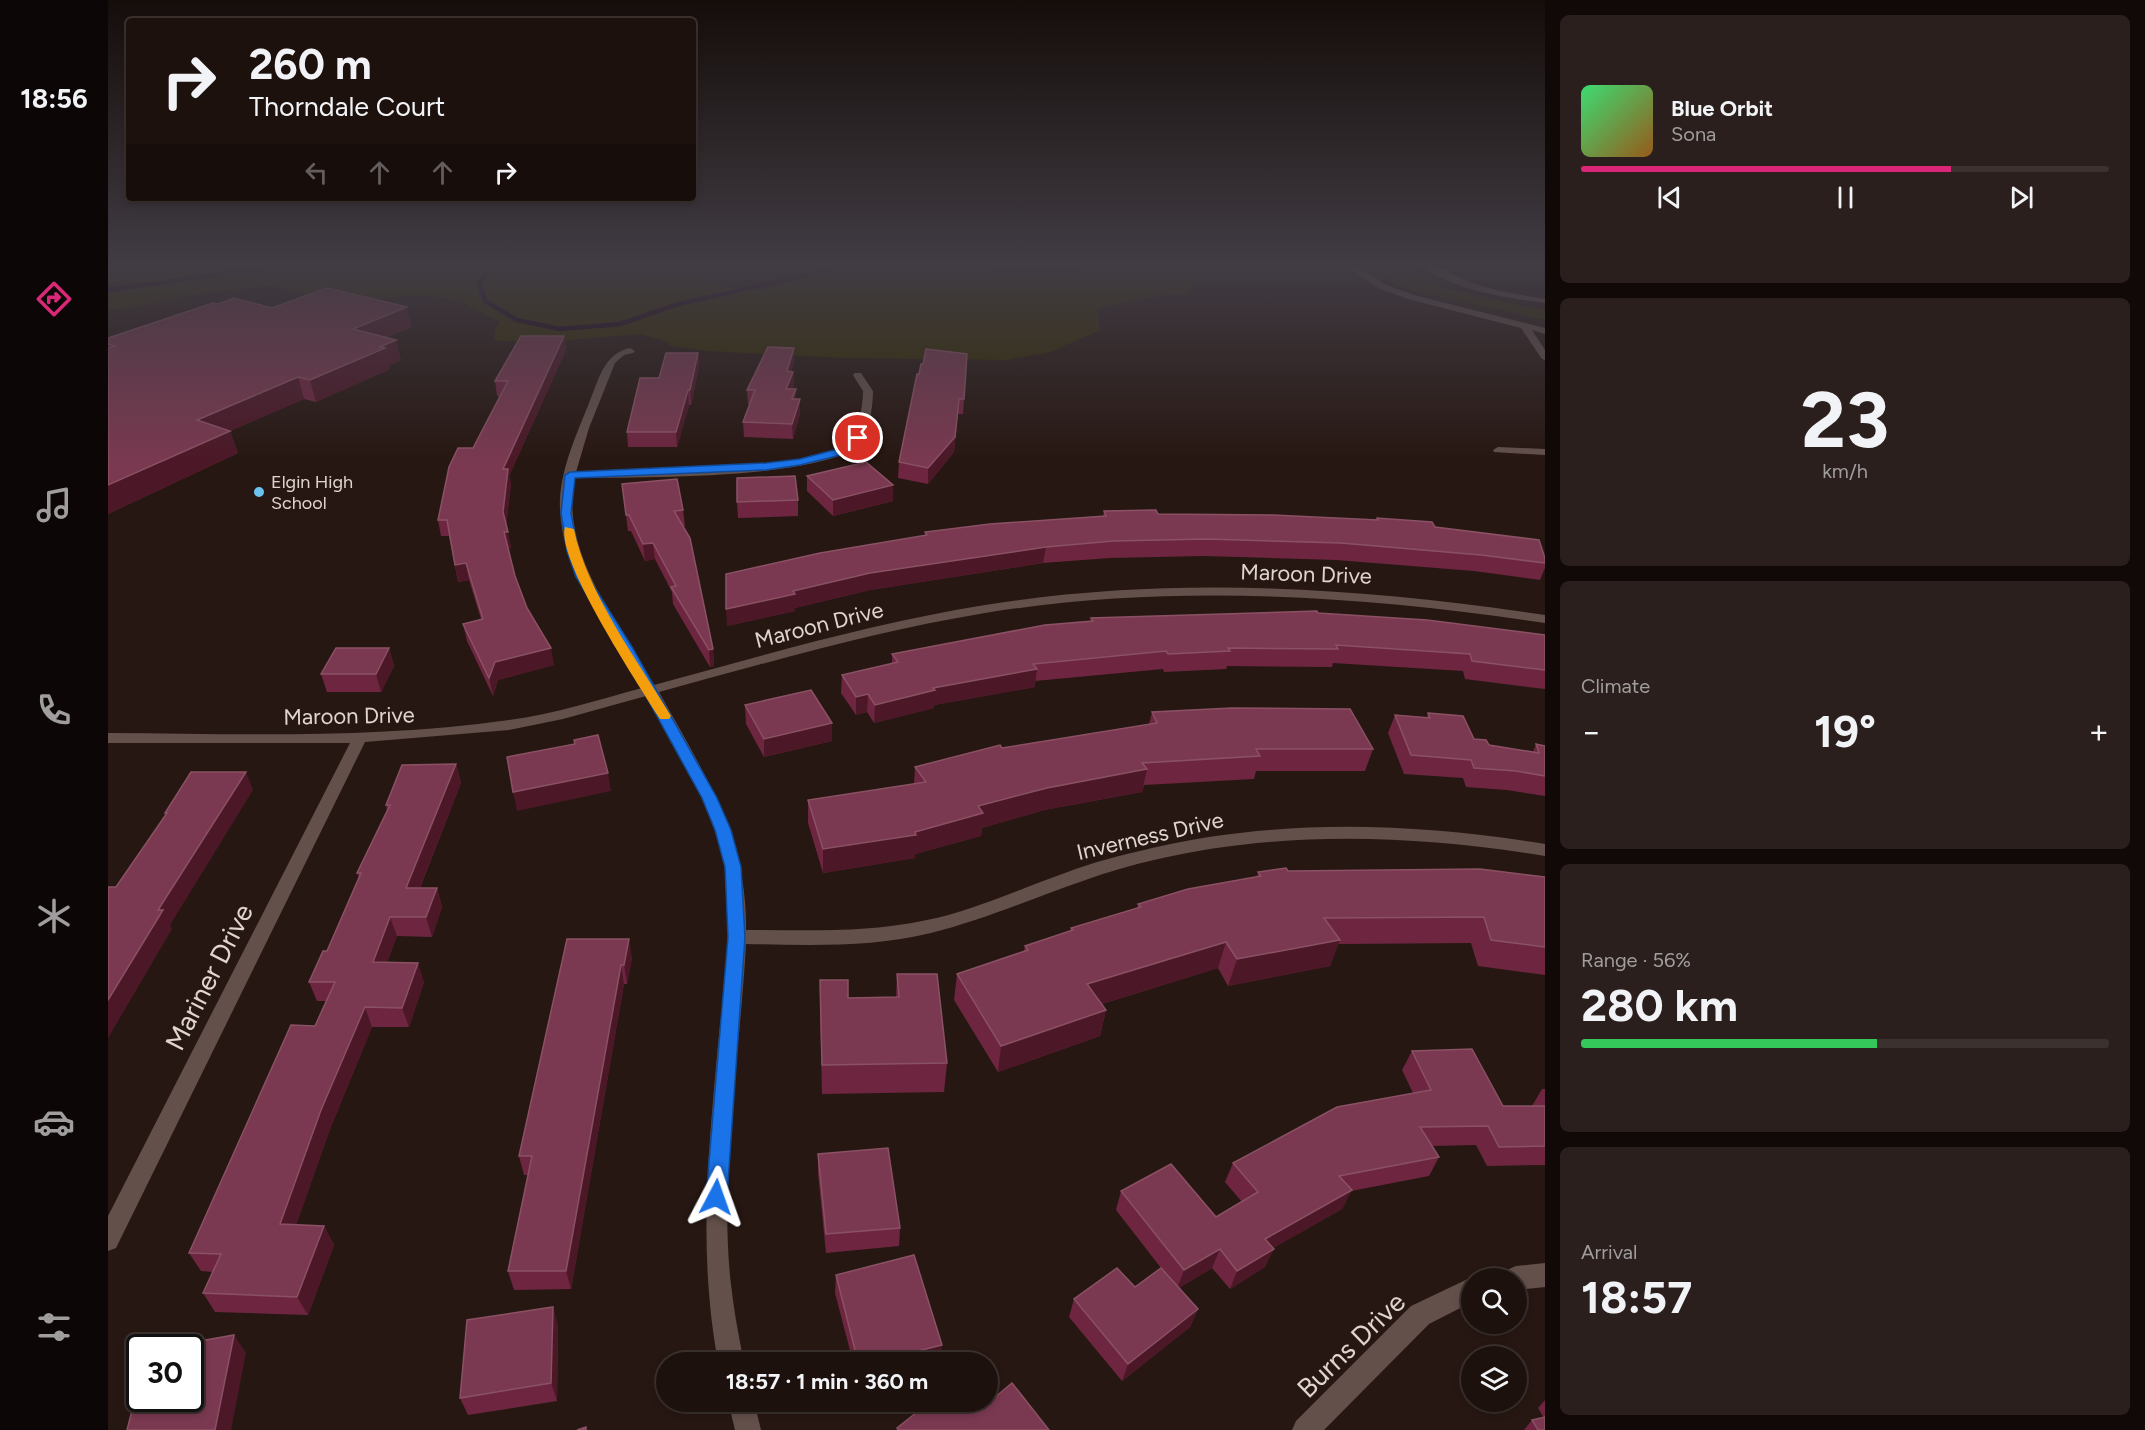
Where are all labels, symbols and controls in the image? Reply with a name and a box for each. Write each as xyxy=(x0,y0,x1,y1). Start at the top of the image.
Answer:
text: 260 m xyxy=(249,39,372,90)
icon: right xyxy=(150,42,228,120)
text: 18:56 xyxy=(20,82,88,115)
text: Thorndale Court xyxy=(249,90,445,123)
text: Blue Orbit xyxy=(1671,95,1773,122)
text: Sona xyxy=(1671,122,1716,146)
icon: left xyxy=(300,156,333,189)
icon: ahead xyxy=(363,156,396,189)
icon: ahead xyxy=(426,156,459,189)
icon: right xyxy=(489,156,522,189)
icon: previous xyxy=(1653,181,1686,214)
icon: pause xyxy=(1829,181,1862,214)
icon: next xyxy=(2005,181,2038,214)
icon: directions xyxy=(33,278,75,320)
text: 23 xyxy=(1801,373,1889,467)
pin xyxy=(832,412,883,463)
icon: arrive xyxy=(841,421,874,454)
text: km/h xyxy=(1822,459,1868,483)
place label: Elgin High School xyxy=(271,471,353,514)
icon: music xyxy=(33,484,75,526)
marker: Elgin High School xyxy=(252,485,266,499)
street label: Maroon Drive xyxy=(1240,558,1372,590)
street label: Maroon Drive xyxy=(752,596,886,654)
text: Climate xyxy=(1581,674,1650,698)
icon: phone xyxy=(33,689,75,731)
street label: Maroon Drive xyxy=(283,701,415,731)
text: 19° xyxy=(1814,704,1876,758)
text: − xyxy=(1581,712,1602,751)
text: + xyxy=(2088,712,2109,751)
street label: Inverness Drive xyxy=(1074,806,1226,866)
icon: climate xyxy=(33,895,75,937)
street label: Mariner Drive xyxy=(158,898,260,1056)
text: Range · 56% xyxy=(1581,948,1691,972)
text: 280 km xyxy=(1581,978,1738,1032)
icon: car xyxy=(33,1101,75,1143)
position arrow xyxy=(684,1165,748,1229)
text: Arrival xyxy=(1581,1240,1637,1264)
map controls xyxy=(1461,1268,1527,1412)
button: search xyxy=(1461,1268,1527,1334)
text: 18:57 xyxy=(1581,1270,1692,1324)
street label: Burns Drive xyxy=(1290,1285,1412,1405)
icon: filters xyxy=(33,1306,75,1348)
speed limit sign: 30 xyxy=(126,1334,204,1412)
button: layers xyxy=(1461,1346,1527,1412)
text: 18:57 · 1 min · 360 m xyxy=(726,1368,928,1395)

